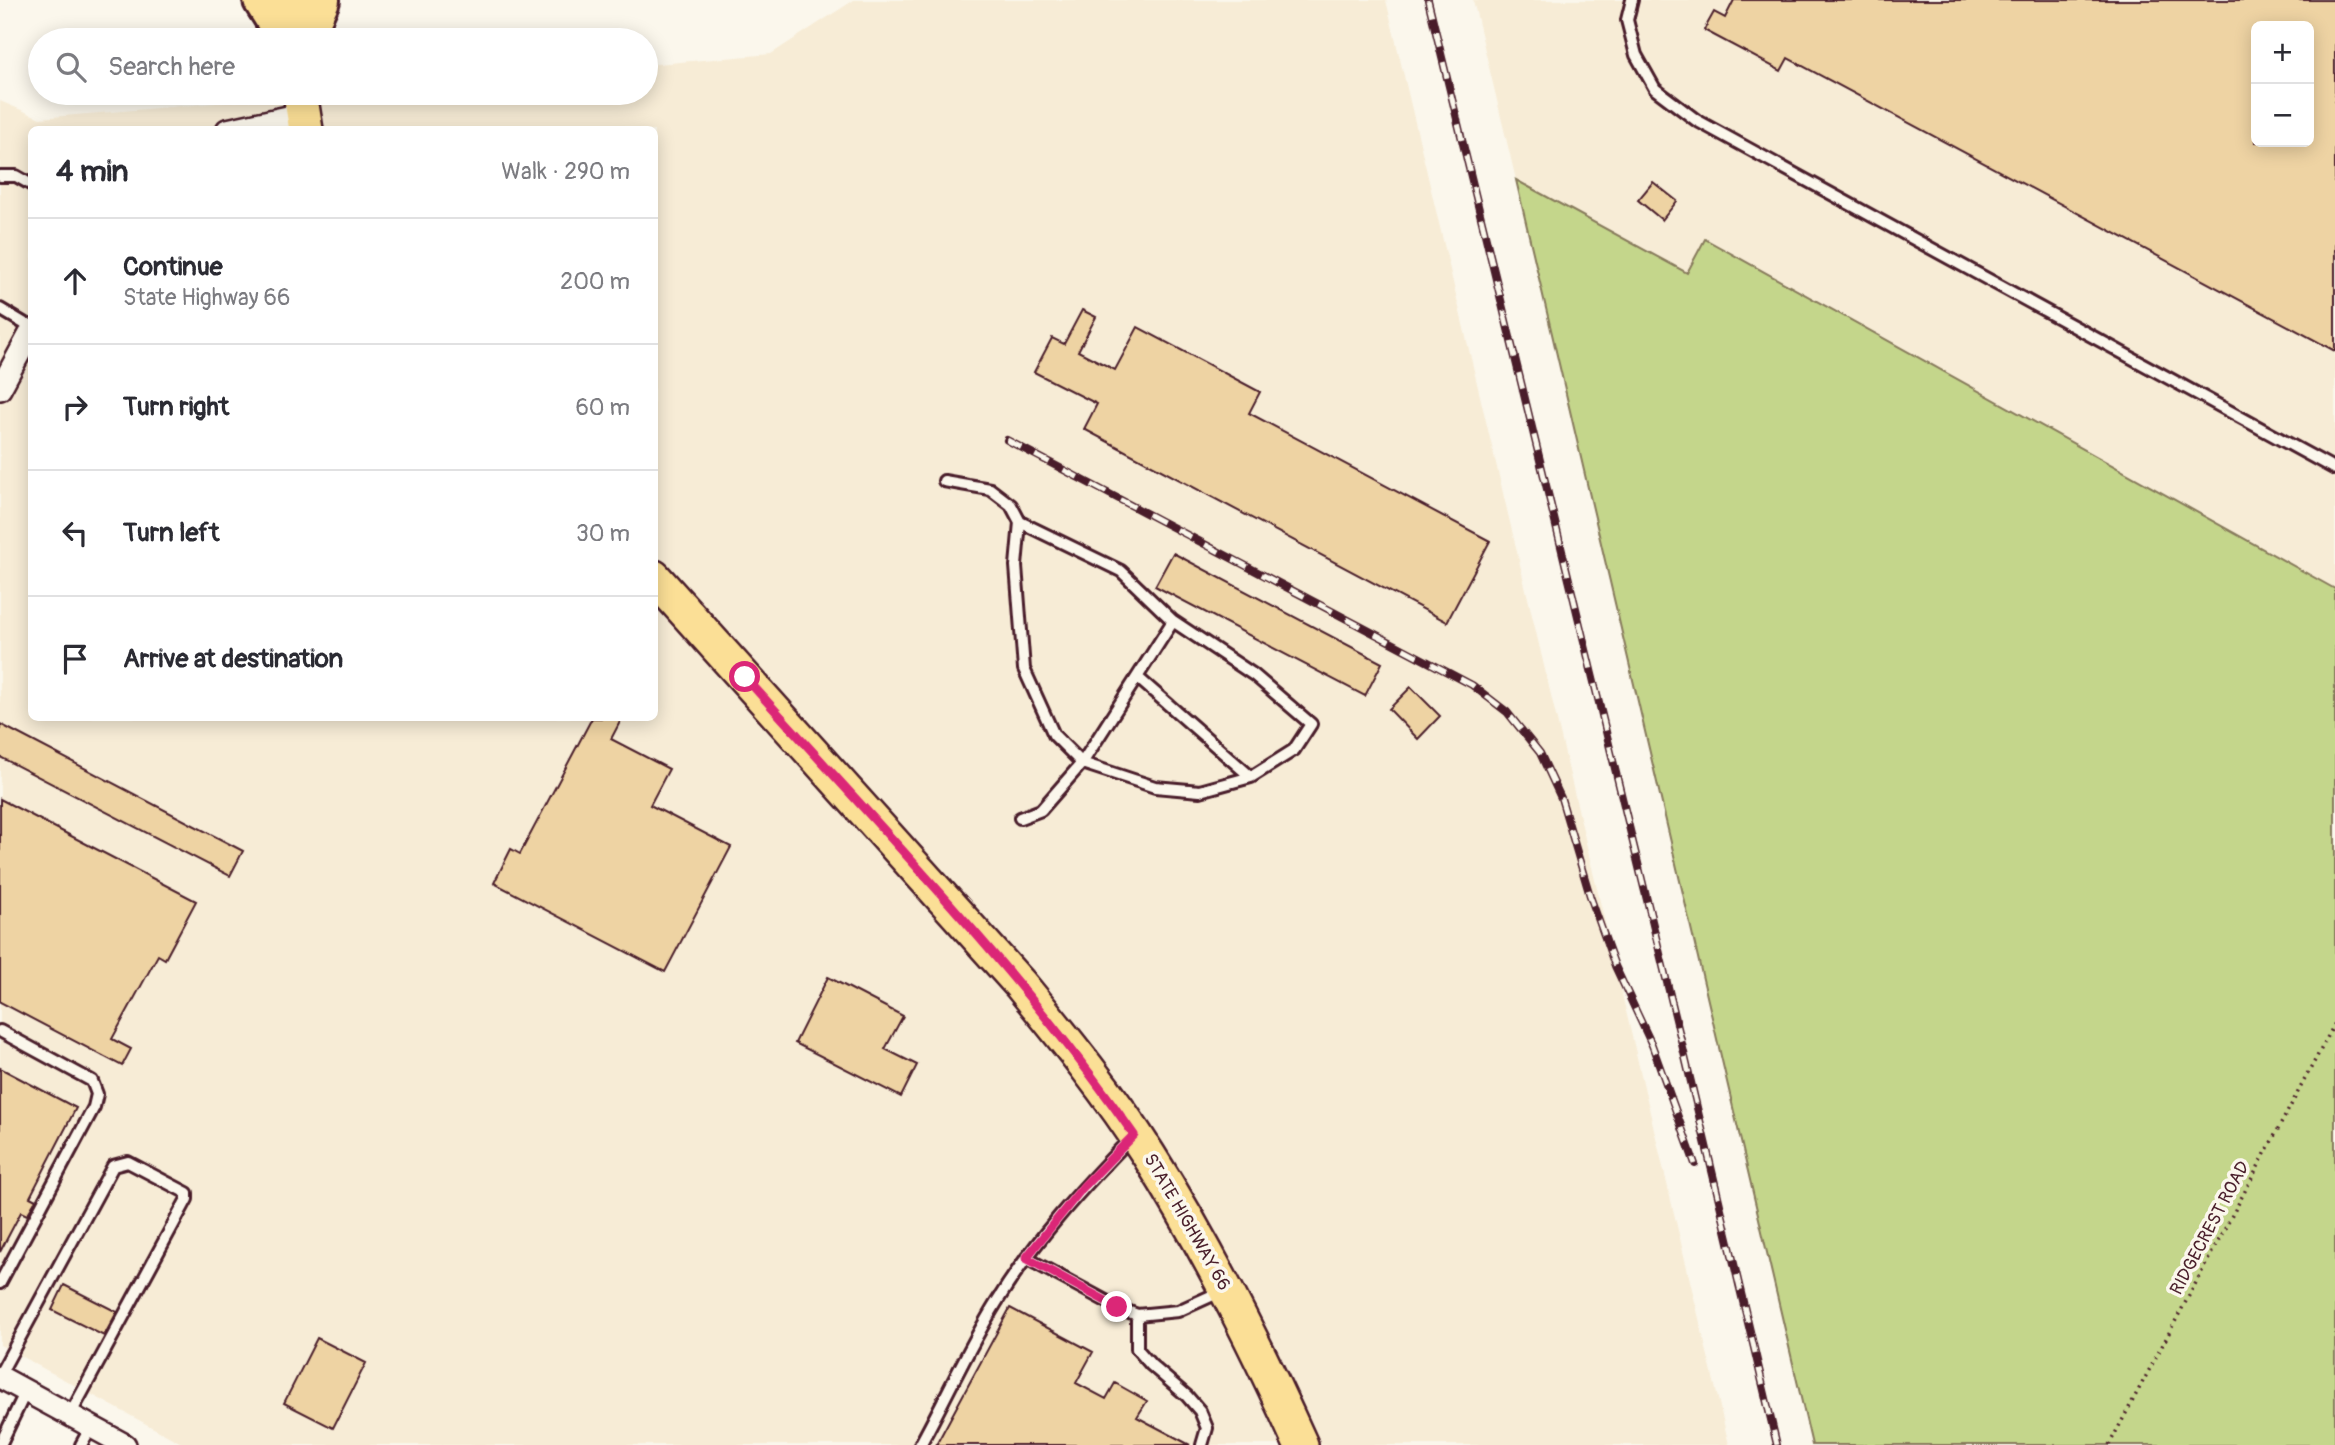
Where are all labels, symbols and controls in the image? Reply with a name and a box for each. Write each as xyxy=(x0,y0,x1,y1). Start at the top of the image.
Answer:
map controls xyxy=(2251,21,2314,147)
button: + xyxy=(2251,21,2314,84)
search box xyxy=(28,28,658,105)
icon: search xyxy=(52,48,90,86)
text: Search here xyxy=(108,51,235,83)
button: − xyxy=(2251,84,2314,147)
text: 4 min xyxy=(56,153,129,190)
text: Walk · 290 m xyxy=(501,157,630,186)
text: Continue xyxy=(123,251,223,283)
icon: ahead xyxy=(56,262,94,300)
text: 200 m xyxy=(560,267,630,296)
text: State Highway 66 xyxy=(123,283,290,312)
icon: right xyxy=(56,388,94,426)
text: Turn right xyxy=(123,391,229,423)
text: 60 m xyxy=(575,393,630,422)
icon: left xyxy=(56,514,94,552)
text: Turn left xyxy=(123,517,219,549)
text: 30 m xyxy=(576,519,630,548)
icon: arrive xyxy=(56,640,94,678)
text: Arrive at destination xyxy=(123,643,343,675)
route start xyxy=(729,661,760,692)
street label: STATE HIGHWAY 66 xyxy=(1138,1149,1236,1295)
street label: RIDGECREST ROAD xyxy=(2165,1157,2255,1299)
route end xyxy=(1101,1291,1132,1322)

